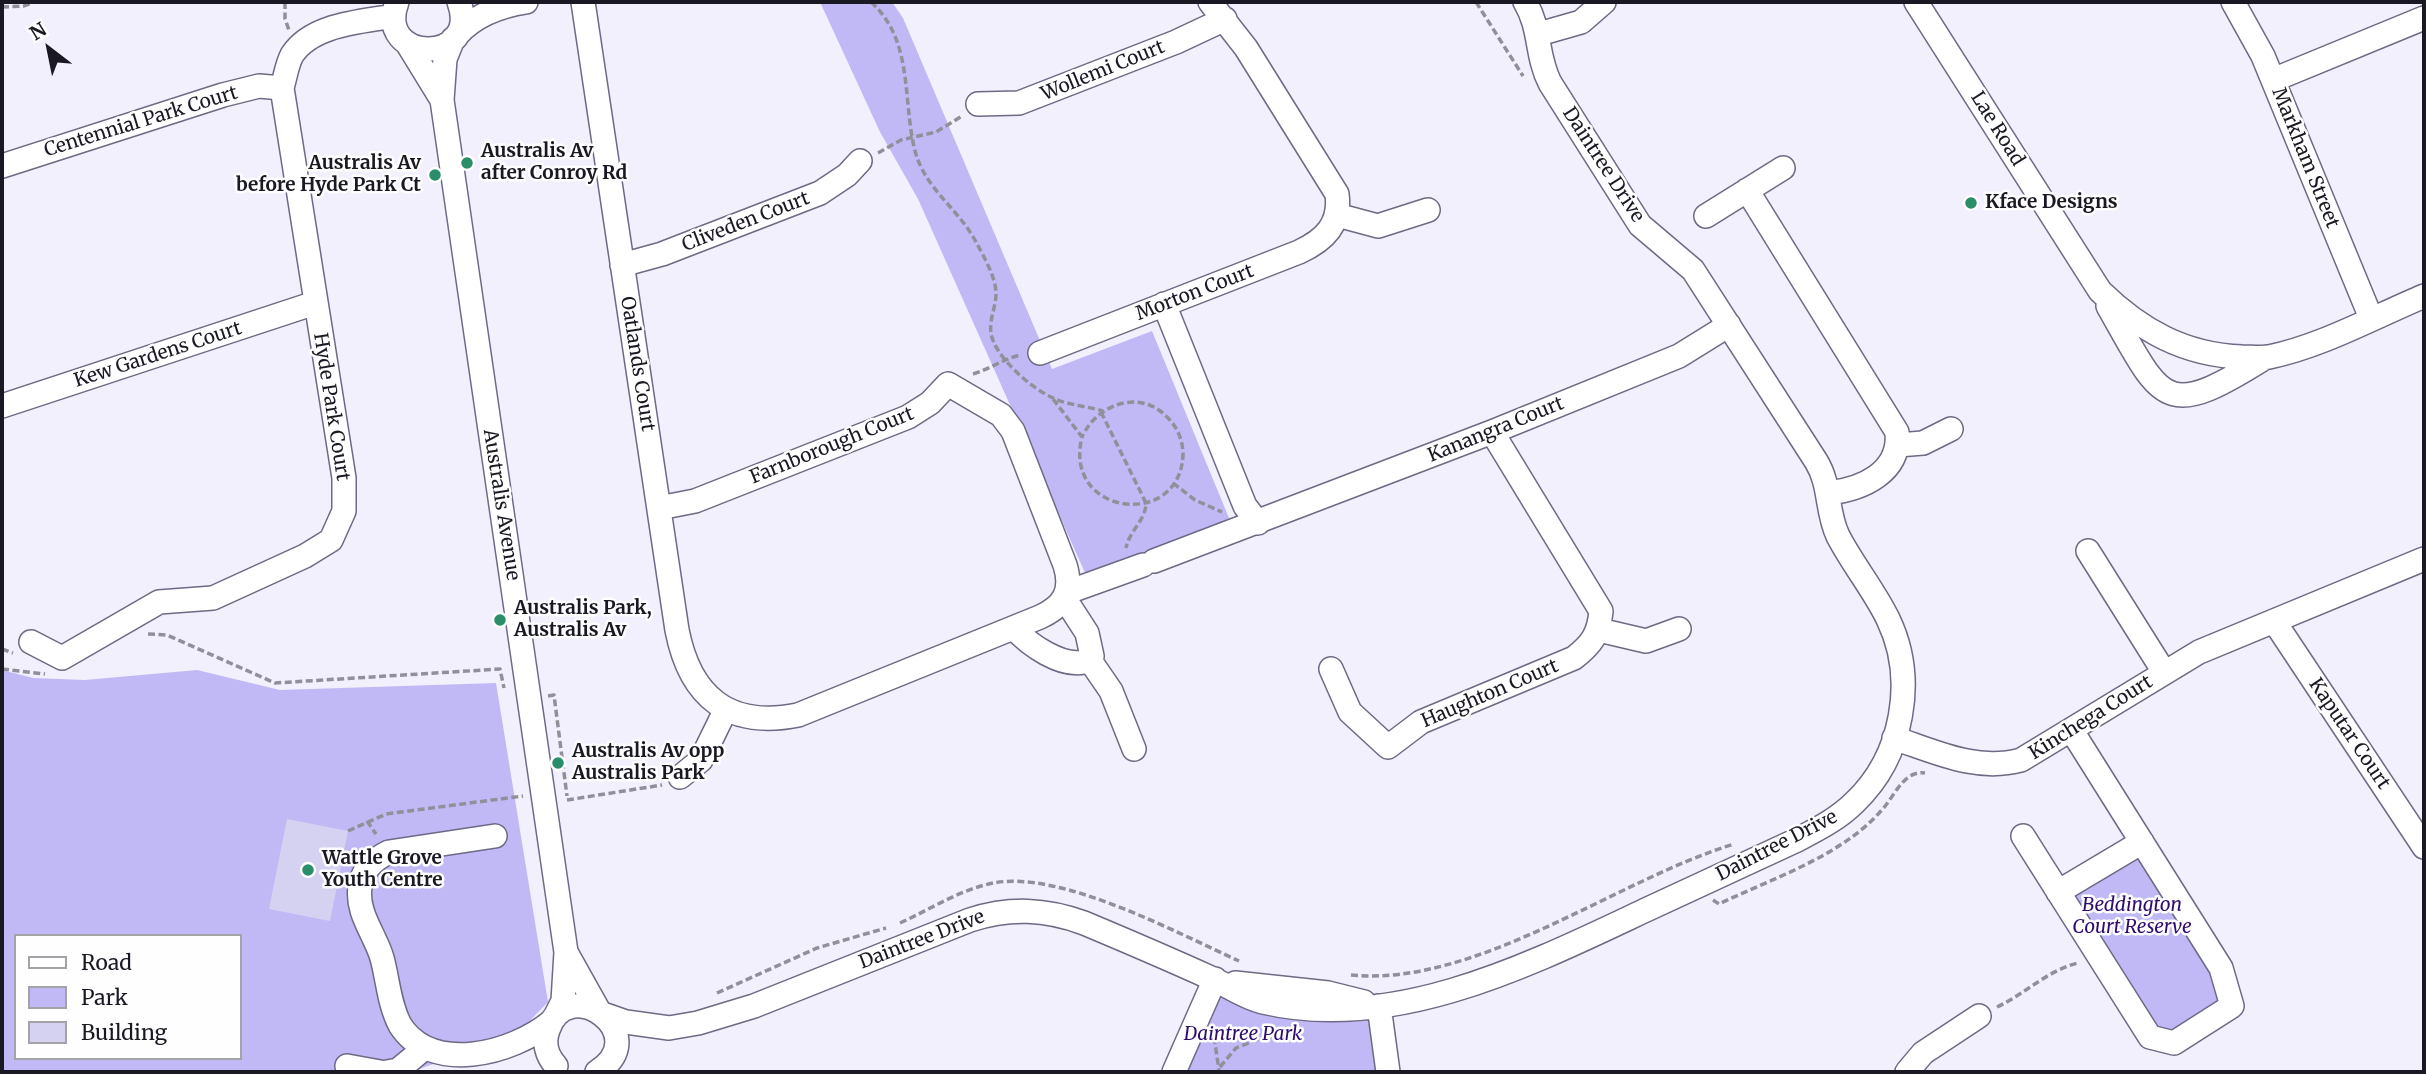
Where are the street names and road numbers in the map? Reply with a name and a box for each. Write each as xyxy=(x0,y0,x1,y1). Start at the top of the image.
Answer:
street label: Wollemi Court xyxy=(1038,36,1168,106)
street label: Centennial Park Court xyxy=(42,82,240,162)
street label: Markham Street xyxy=(2266,84,2344,232)
street label: Lae Road xyxy=(1965,88,2029,170)
street label: Daintree Drive xyxy=(1557,103,1649,227)
street label: Cliveden Court xyxy=(679,187,813,257)
street label: Morton Court xyxy=(1133,260,1257,326)
street label: Oatlands Court xyxy=(615,295,659,433)
street label: Kew Gardens Court xyxy=(71,317,245,393)
street label: Hyde Park Court xyxy=(308,331,354,483)
street label: Kanangra Court xyxy=(1425,392,1567,468)
street label: Farnborough Court xyxy=(747,403,917,489)
street label: Australis Avenue xyxy=(478,428,524,582)
street label: Haughton Court xyxy=(1418,655,1562,733)
street label: Kinchega Court xyxy=(2025,671,2157,765)
street label: Kaputar Court xyxy=(2304,674,2394,794)
street label: Daintree Drive xyxy=(1713,806,1841,886)
street label: Daintree Drive xyxy=(856,906,988,974)

